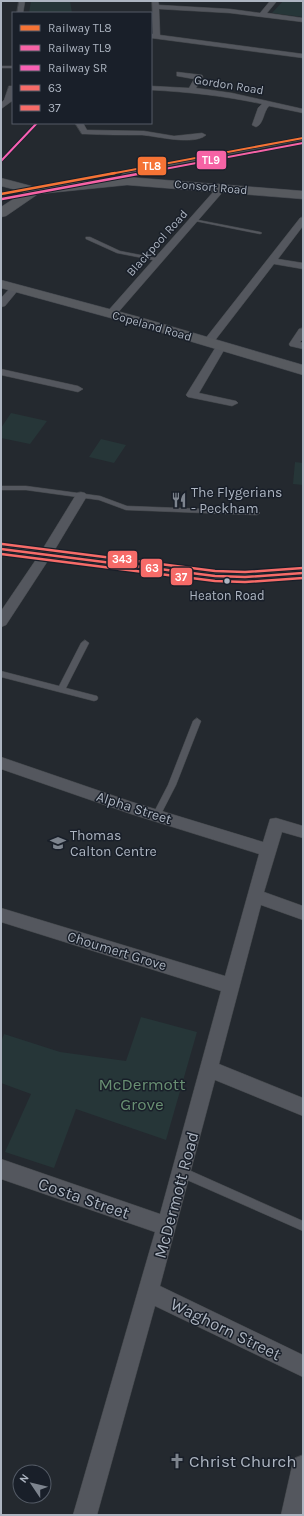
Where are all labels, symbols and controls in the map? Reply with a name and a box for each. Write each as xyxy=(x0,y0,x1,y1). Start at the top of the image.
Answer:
legend xyxy=(12,12,152,124)
text: Railway TL8 xyxy=(48,21,112,35)
text: Railway TL9 xyxy=(48,41,111,55)
text: Railway SR xyxy=(48,61,107,75)
street label: Gordon Road xyxy=(193,73,265,97)
text: 63 xyxy=(48,81,62,95)
text: 37 xyxy=(48,101,61,115)
line badge: TL9 xyxy=(196,150,227,170)
text: TL9 xyxy=(202,154,220,167)
line badge: TL8 xyxy=(137,156,167,176)
text: TL8 xyxy=(143,160,161,173)
street label: Consort Road xyxy=(174,177,248,197)
street label: Blackpool Road xyxy=(124,207,190,279)
street label: Copeland Road xyxy=(111,308,193,344)
place label: The Flygerians - Peckham xyxy=(191,484,282,517)
restaurant icon: The Flygerians - Peckham xyxy=(170,491,188,509)
line badge: 343 xyxy=(107,550,138,569)
text: 343 xyxy=(112,553,132,566)
line badge: 63 xyxy=(140,558,163,578)
text: 63 xyxy=(145,562,159,575)
line badge: 37 xyxy=(170,567,193,586)
text: 37 xyxy=(175,571,188,584)
marker: Heaton Road xyxy=(222,576,232,586)
place label: Heaton Road xyxy=(189,588,265,603)
street label: Alpha Street xyxy=(94,788,174,828)
place label: Thomas Calton Centre xyxy=(70,827,157,860)
school or university icon: Thomas Calton Centre xyxy=(49,834,67,852)
street label: Choumert Grove xyxy=(65,928,169,974)
park label: McDermott Grove xyxy=(98,1074,186,1114)
street label: McDermott Road xyxy=(149,1129,203,1261)
street label: Costa Street xyxy=(36,1173,132,1223)
street label: Waghorn Street xyxy=(168,1294,284,1364)
place label: Christ Church xyxy=(189,1451,296,1471)
church icon: Christ Church xyxy=(168,1452,186,1470)
north arrow xyxy=(12,1464,52,1504)
text: N xyxy=(17,1472,32,1486)

